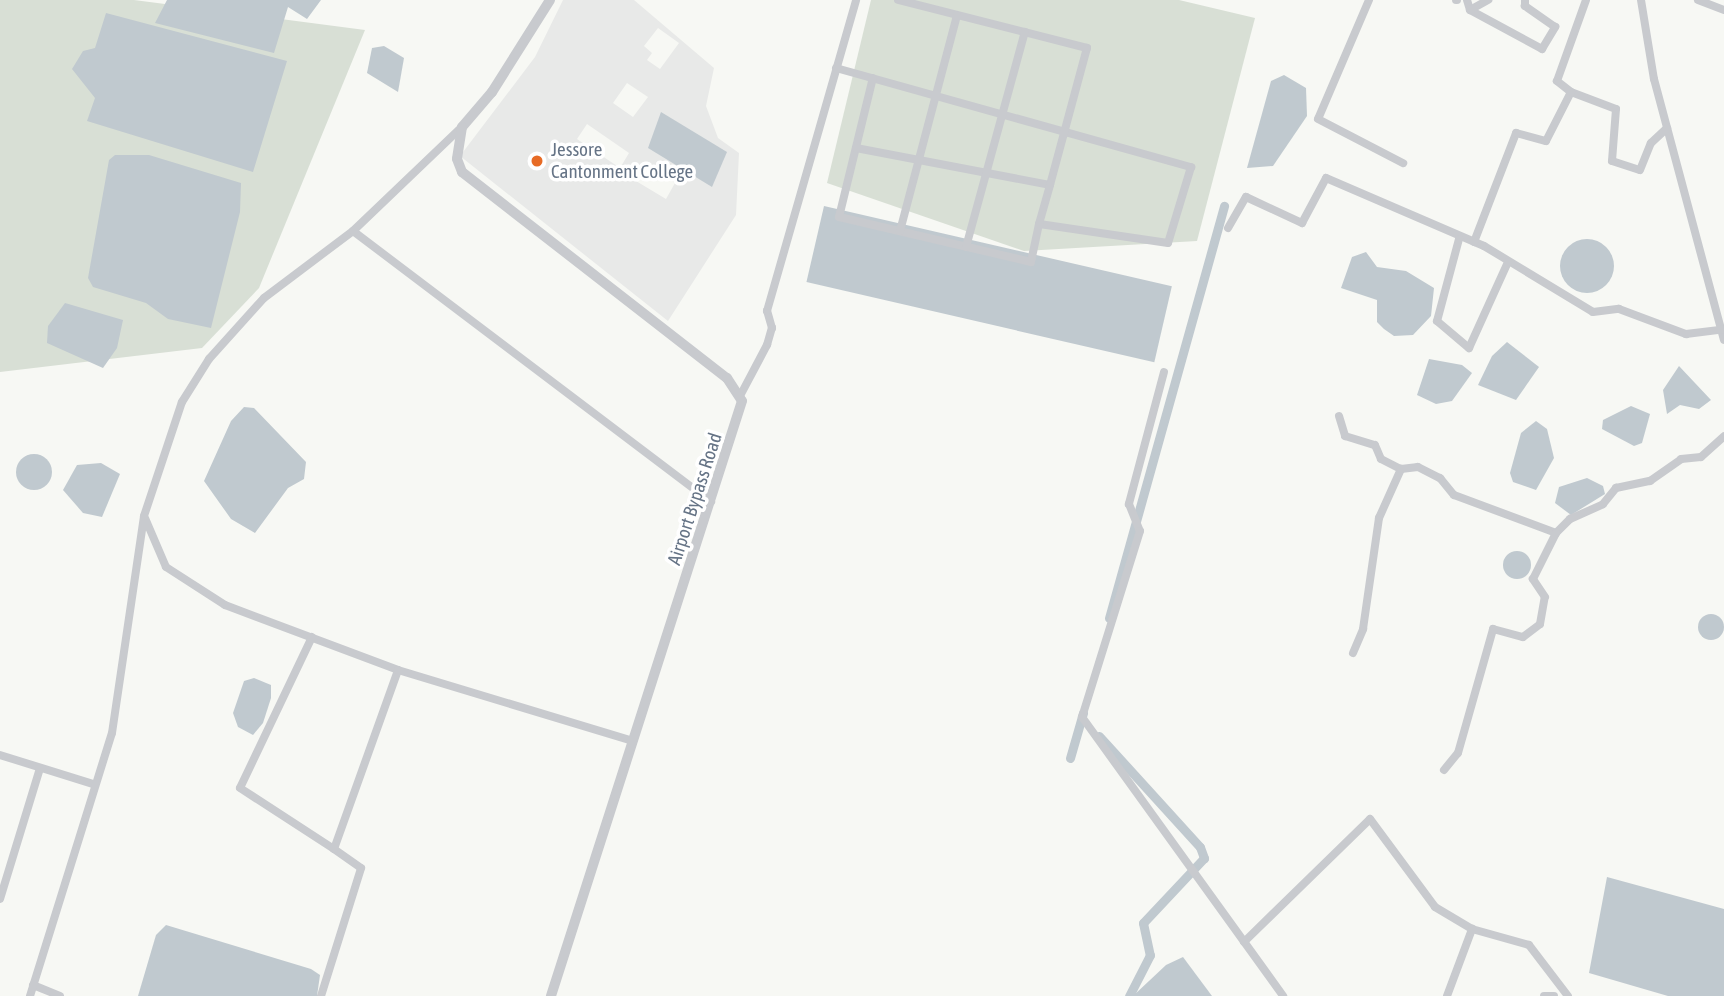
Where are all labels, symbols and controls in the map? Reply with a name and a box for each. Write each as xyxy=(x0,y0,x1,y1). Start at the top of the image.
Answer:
place label: Jessore Cantonment College xyxy=(551,139,693,183)
marker: Jessore Cantonment College xyxy=(529,153,545,169)
street label: Airport Bypass Road xyxy=(663,430,727,568)

